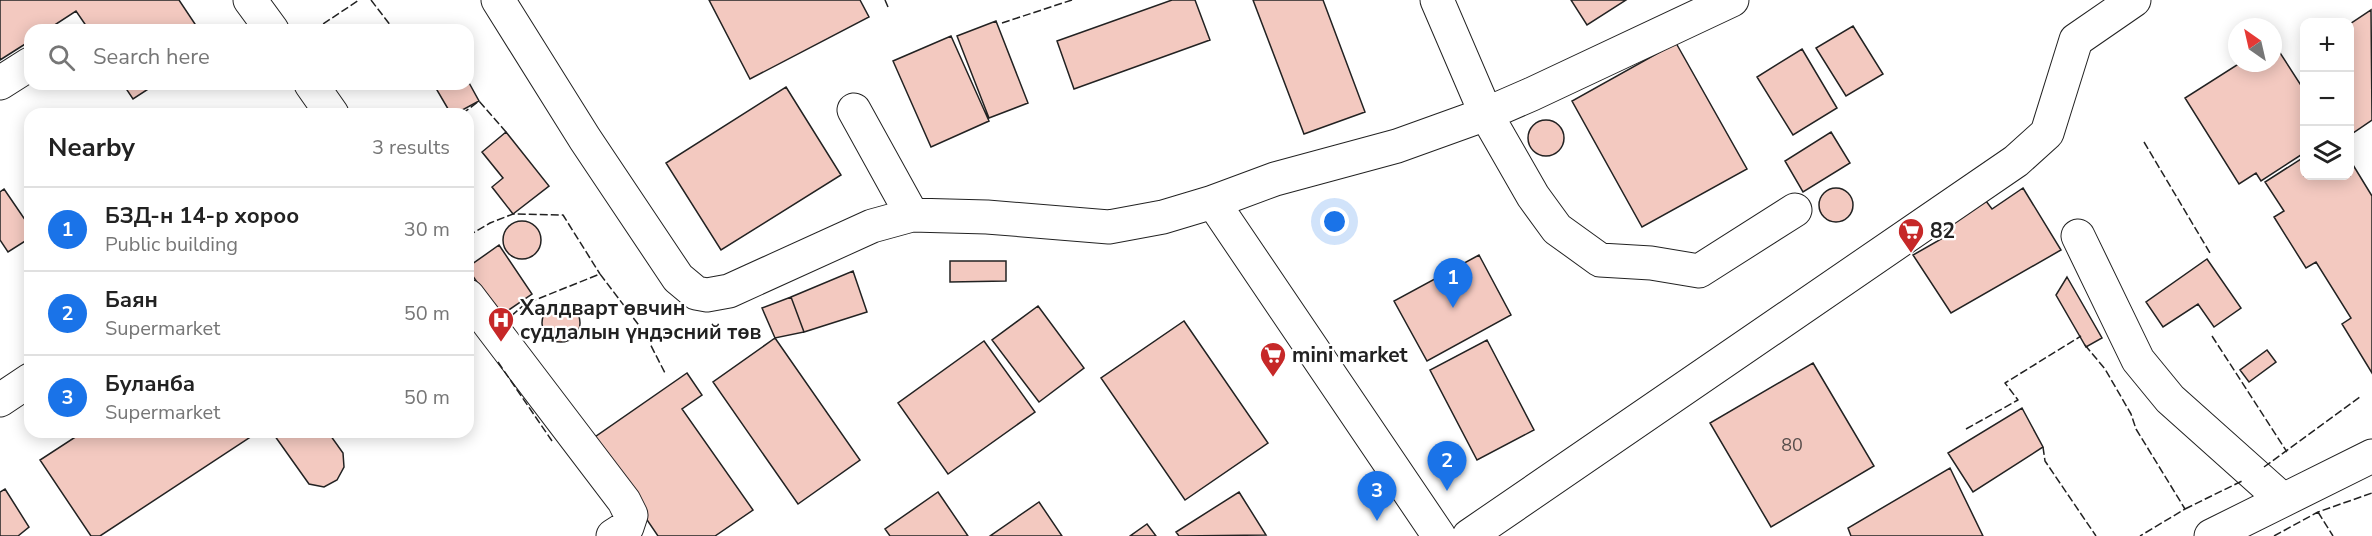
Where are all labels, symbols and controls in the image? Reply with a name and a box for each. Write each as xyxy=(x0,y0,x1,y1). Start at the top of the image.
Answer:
north arrow xyxy=(2228,18,2282,72)
map controls xyxy=(2300,18,2354,180)
button: + xyxy=(2300,18,2354,72)
search box xyxy=(24,24,474,90)
icon: search xyxy=(45,41,78,74)
text: Search here xyxy=(93,42,210,72)
button: − xyxy=(2300,72,2354,126)
button: layers xyxy=(2300,126,2354,180)
text: Nearby xyxy=(48,130,135,165)
text: 3 results xyxy=(372,134,450,161)
text: БЗД-н 14-р хороо xyxy=(105,201,299,231)
your location xyxy=(1320,207,1349,236)
text: 1 xyxy=(62,216,74,243)
text: 30 m xyxy=(404,216,450,243)
supermarket icon: 82 xyxy=(1896,216,1926,254)
place label: 82 xyxy=(1930,217,1955,245)
text: Public building xyxy=(105,231,238,258)
pin: 1 xyxy=(1434,258,1472,308)
text: Баян xyxy=(105,285,158,315)
place label: Халдварт өвчин судлалын үндэсний төв xyxy=(519,294,762,346)
text: 2 xyxy=(62,300,74,327)
text: 50 m xyxy=(404,300,450,327)
hospital icon: Халдварт өвчин судлалын үндэсний төв xyxy=(486,305,516,343)
text: Supermarket xyxy=(105,315,220,342)
supermarket icon: mini market xyxy=(1258,340,1288,378)
place label: mini market xyxy=(1292,341,1409,369)
text: Буланба xyxy=(105,369,195,399)
text: 3 xyxy=(62,384,74,411)
text: 50 m xyxy=(404,384,450,411)
text: Supermarket xyxy=(105,399,220,426)
house number: 80 xyxy=(1781,433,1803,457)
pin: 2 xyxy=(1428,442,1466,491)
pin: 3 xyxy=(1358,472,1396,521)

